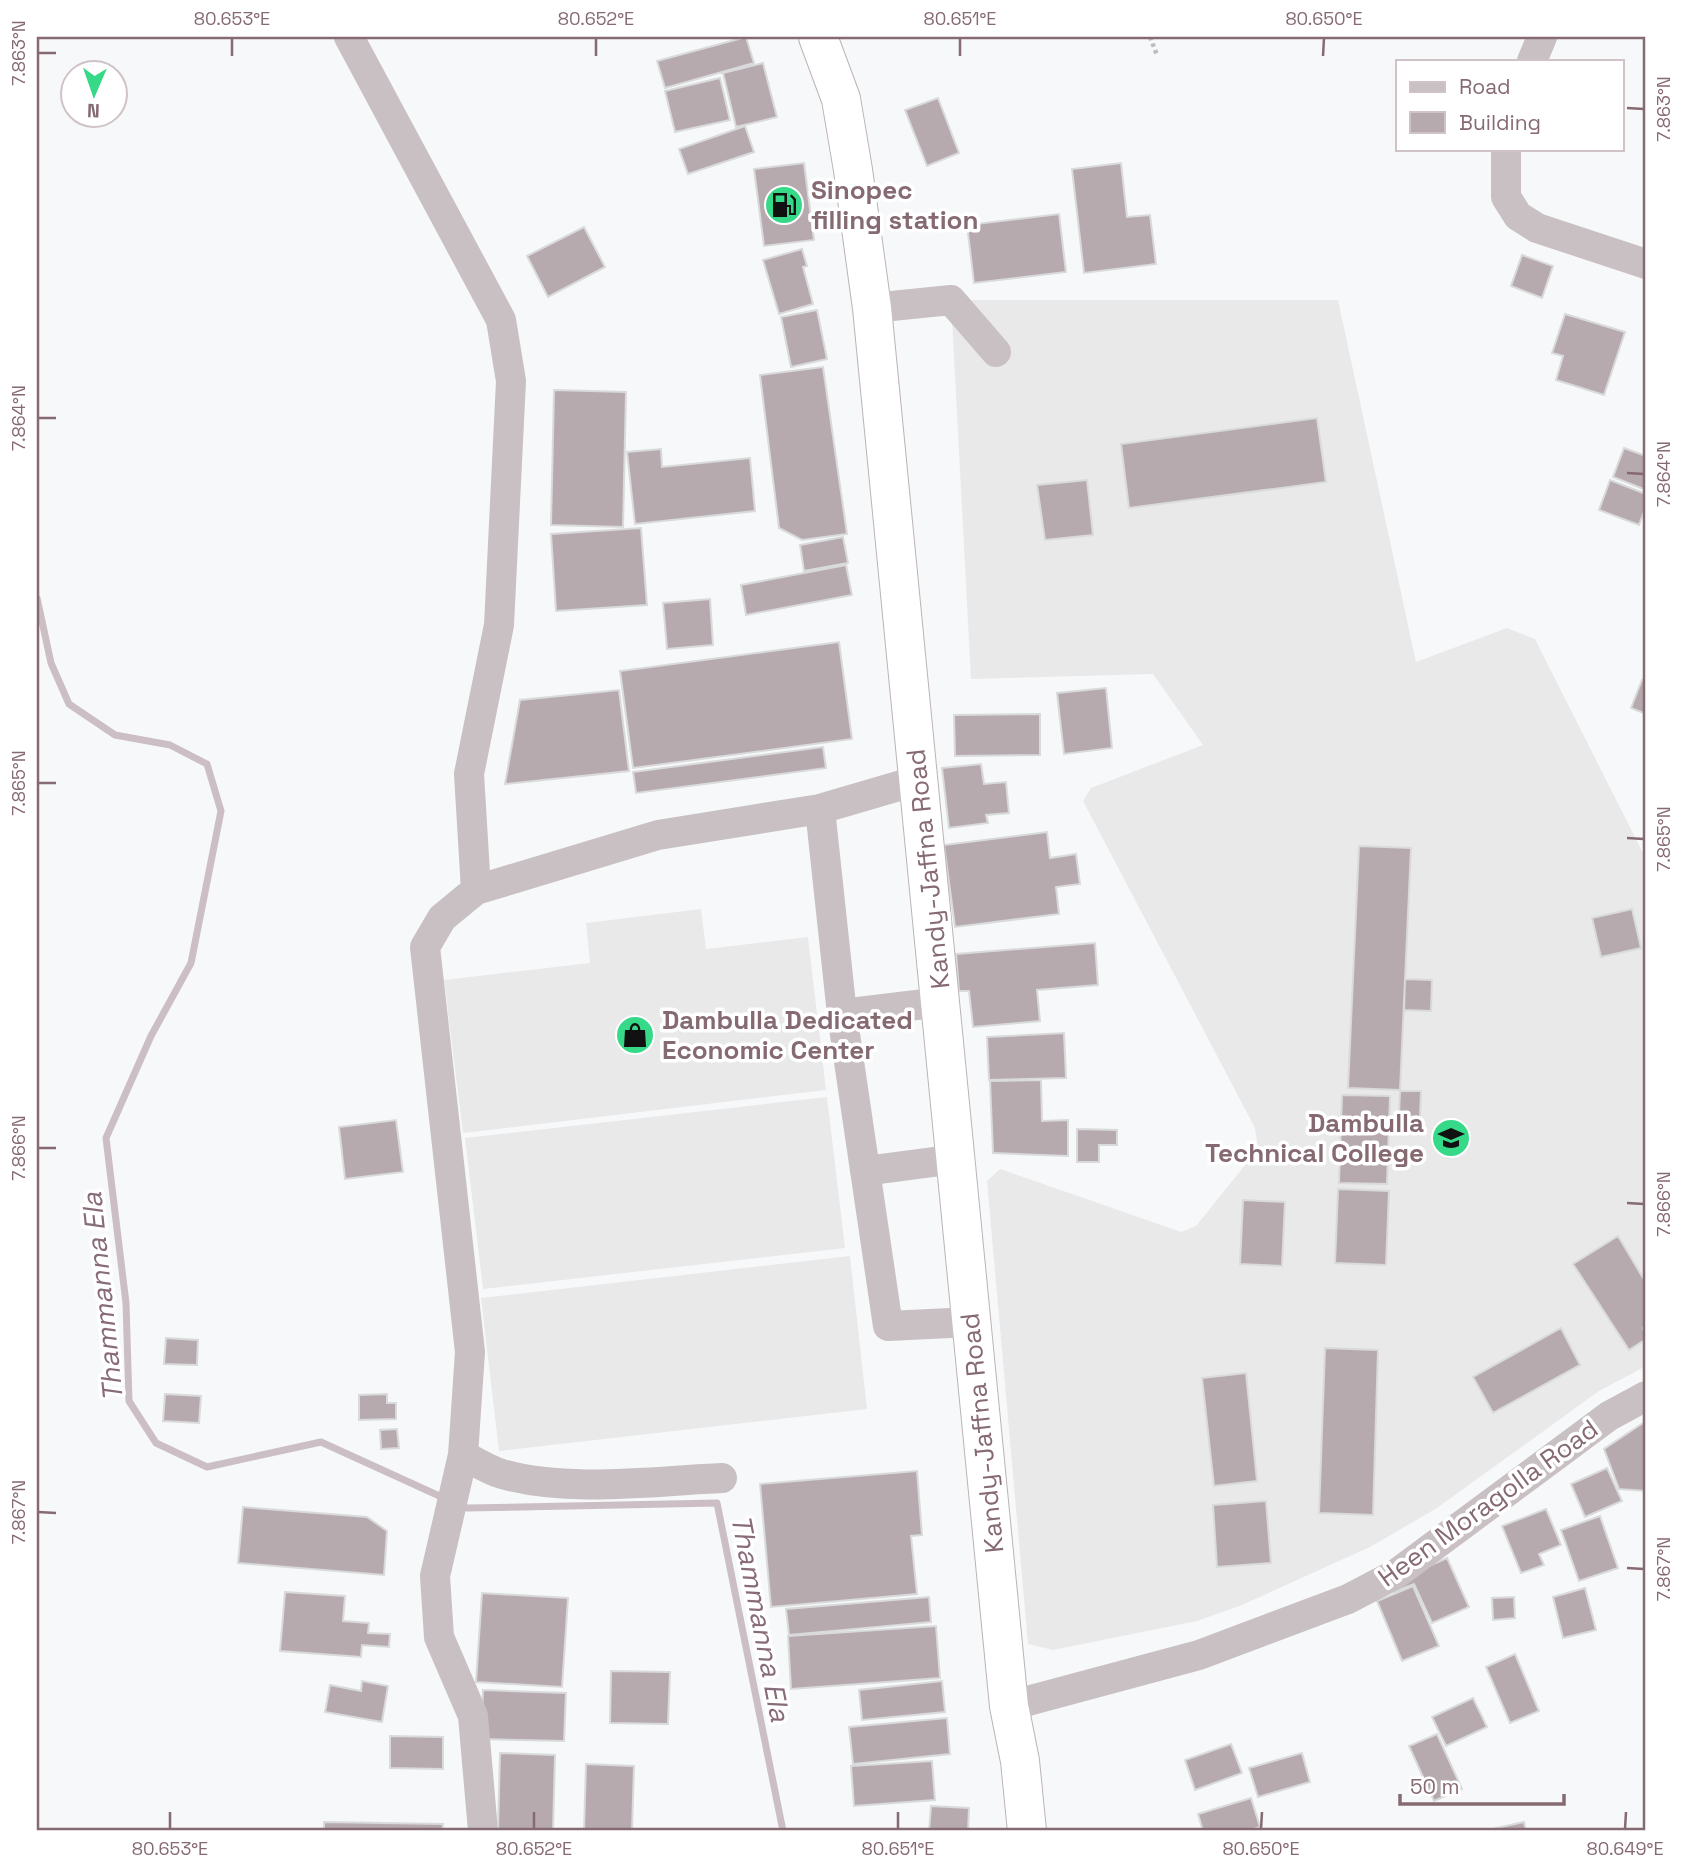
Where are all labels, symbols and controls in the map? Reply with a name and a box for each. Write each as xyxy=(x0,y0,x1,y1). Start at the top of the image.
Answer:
text: 80.653°E xyxy=(194,7,270,30)
text: 80.652°E xyxy=(558,7,634,30)
text: 80.651°E xyxy=(924,7,996,30)
text: 80.650°E xyxy=(1285,7,1363,30)
text: 7.863°N xyxy=(7,20,30,86)
north arrow xyxy=(60,60,130,130)
legend xyxy=(1396,60,1624,150)
text: Road xyxy=(1459,73,1511,100)
text: 7.863°N xyxy=(1652,76,1675,142)
text: N xyxy=(87,98,100,123)
text: Building xyxy=(1459,109,1541,136)
place label: Sinopec filling station xyxy=(811,173,979,237)
fuel station icon: Sinopec filling station xyxy=(763,184,805,226)
text: 7.864°N xyxy=(7,385,30,451)
text: 7.864°N xyxy=(1652,441,1675,507)
street label: Kandy-Jaffna Road xyxy=(898,747,958,991)
text: 7.865°N xyxy=(7,750,30,816)
text: 7.865°N xyxy=(1652,806,1675,872)
place label: Dambulla Dedicated Economic Center xyxy=(662,1003,913,1067)
shop icon: Dambulla Dedicated Economic Center xyxy=(614,1014,656,1056)
place label: Dambulla Technical College xyxy=(1205,1106,1424,1170)
text: 7.866°N xyxy=(7,1115,30,1181)
school or university icon: Dambulla Technical College xyxy=(1430,1117,1472,1159)
text: 7.866°N xyxy=(1652,1171,1675,1237)
water label: Thammanna Ela xyxy=(73,1190,131,1403)
street label: Kandy-Jaffna Road xyxy=(952,1311,1012,1555)
street label: Heen Moragolla Road xyxy=(1371,1412,1605,1594)
text: 7.867°N xyxy=(7,1480,30,1544)
water label: Thammanna Ela xyxy=(723,1511,799,1726)
text: 7.867°N xyxy=(1652,1537,1675,1601)
scale bar xyxy=(1400,1763,1564,1807)
text: 50 m xyxy=(1410,1773,1460,1800)
text: 80.653°E xyxy=(132,1837,208,1860)
text: 80.652°E xyxy=(496,1837,572,1860)
text: 80.651°E xyxy=(862,1837,934,1860)
text: 80.650°E xyxy=(1222,1837,1300,1860)
text: 80.649°E xyxy=(1586,1837,1664,1860)

